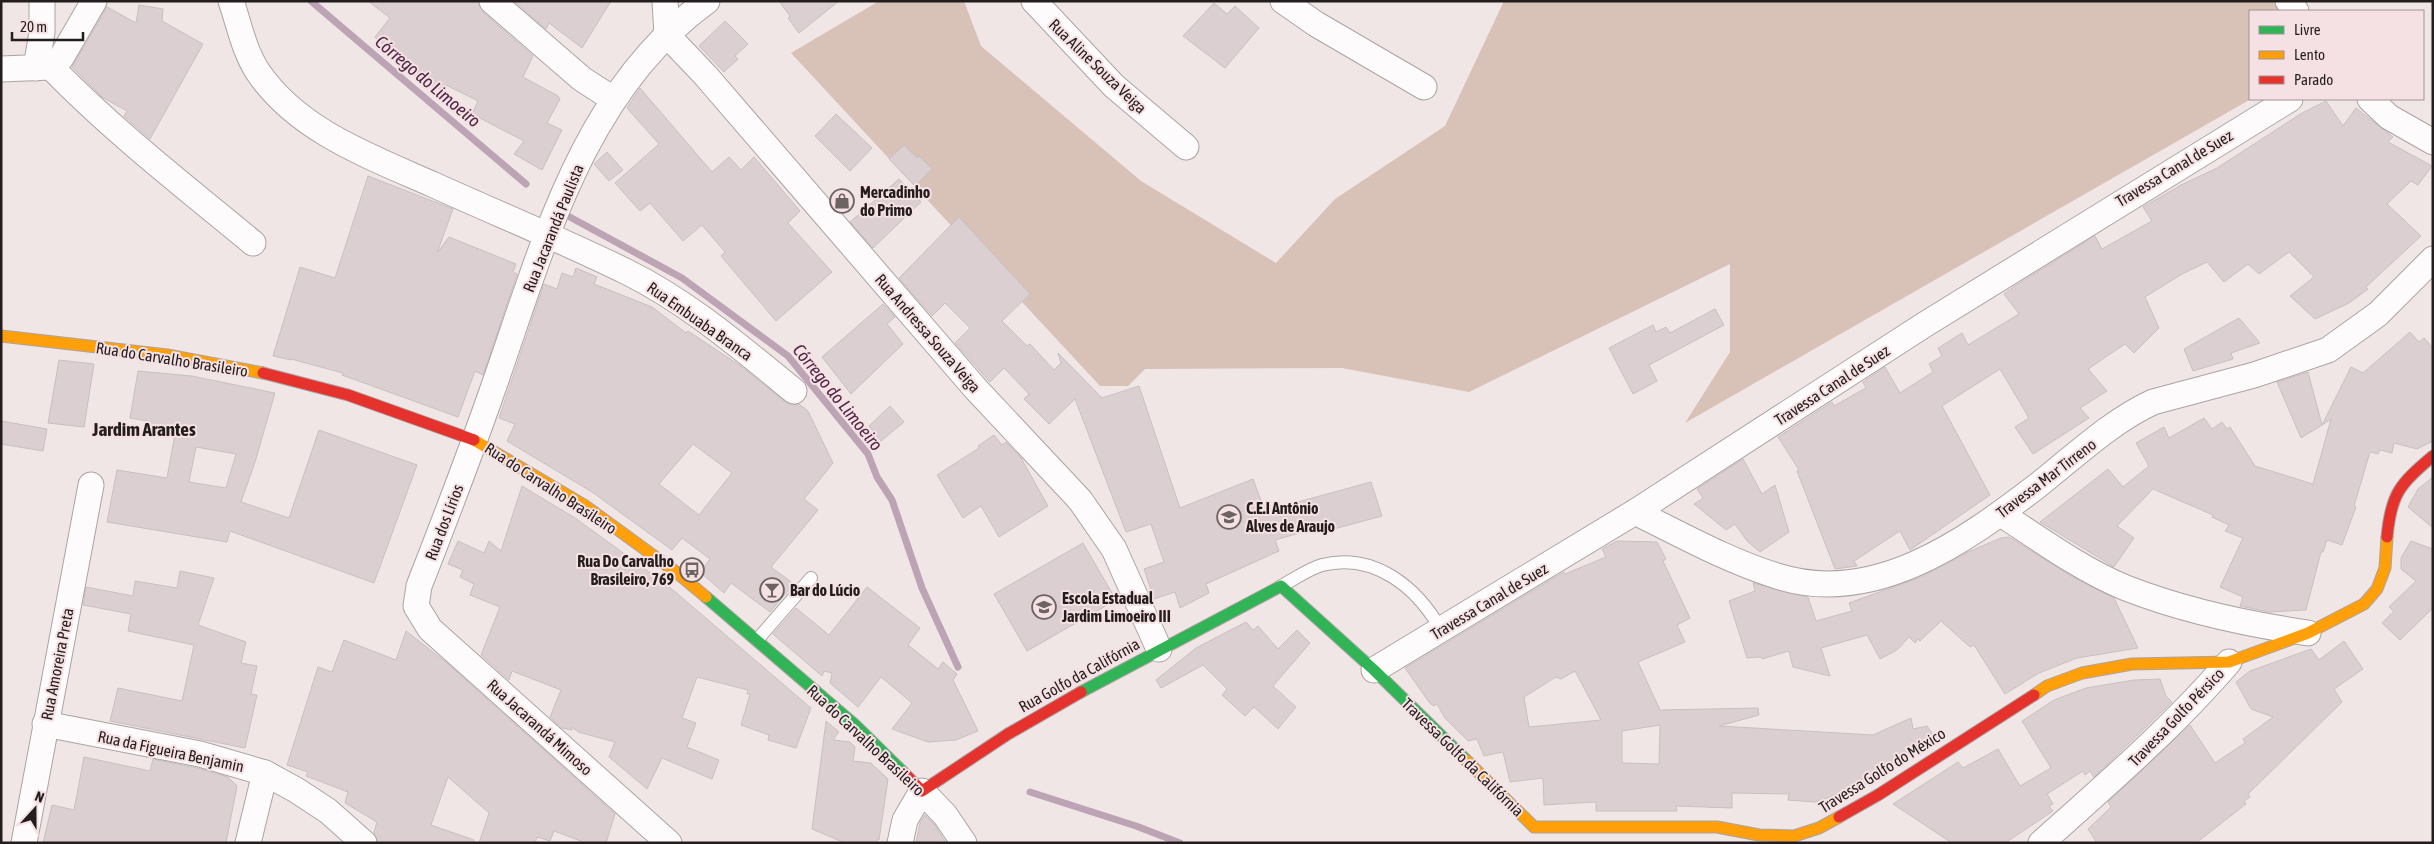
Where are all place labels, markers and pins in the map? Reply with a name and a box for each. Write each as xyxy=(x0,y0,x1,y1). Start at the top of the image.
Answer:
place label: Mercadinho do Primo xyxy=(860,183,931,219)
shop icon: Mercadinho do Primo xyxy=(829,188,855,214)
place label: C.E.I Antônio Alves de Araujo xyxy=(1245,499,1336,535)
school or university icon: C.E.I Antônio Alves de Araujo xyxy=(1216,504,1242,530)
place label: Rua Do Carvalho Brasileiro, 769 xyxy=(577,552,674,588)
bus stop icon: Rua Do Carvalho Brasileiro, 769 xyxy=(679,557,705,583)
bar icon: Bar do Lúcio xyxy=(759,577,785,603)
place label: Bar do Lúcio xyxy=(790,581,861,599)
place label: Escola Estadual Jardim Limoeiro III xyxy=(1061,589,1171,625)
school or university icon: Escola Estadual Jardim Limoeiro III xyxy=(1031,594,1057,620)

